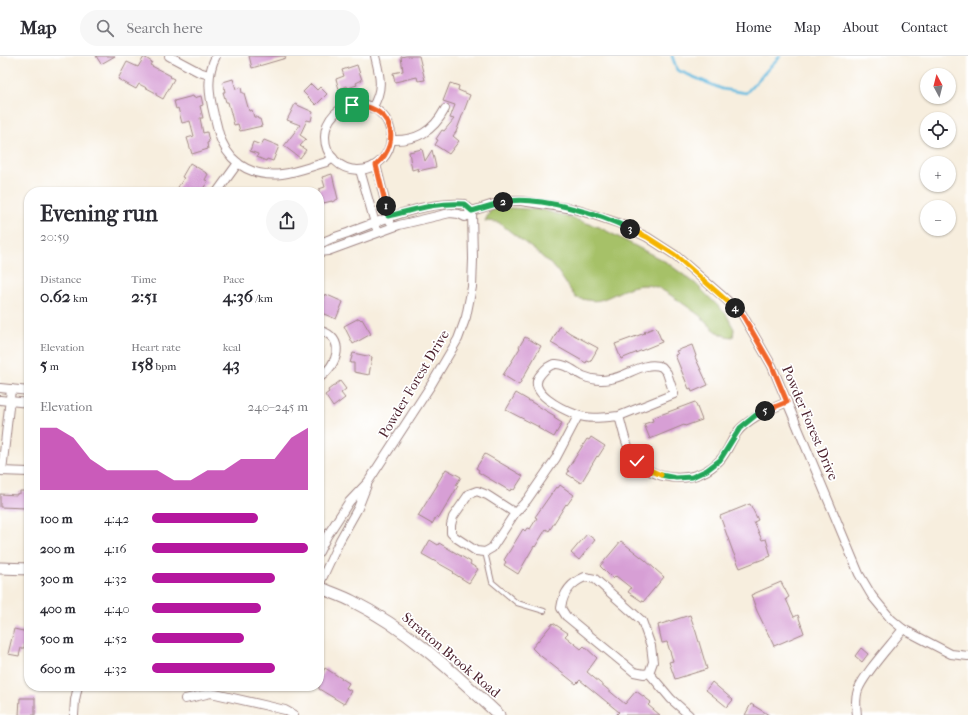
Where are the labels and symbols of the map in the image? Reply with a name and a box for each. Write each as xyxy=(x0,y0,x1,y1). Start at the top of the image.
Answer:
north arrow xyxy=(920,68,956,104)
pin xyxy=(335,88,369,122)
pin: 2 xyxy=(493,192,513,212)
pin: 1 xyxy=(376,196,396,216)
pin: 3 xyxy=(620,219,640,239)
pin: 4 xyxy=(725,298,745,318)
street label: Powder Forest Drive xyxy=(375,327,453,441)
street label: Powder Forest Drive xyxy=(778,363,842,483)
pin: 5 xyxy=(755,401,775,421)
pin xyxy=(620,444,654,478)
street label: Stratton Brook Road xyxy=(398,609,504,701)

